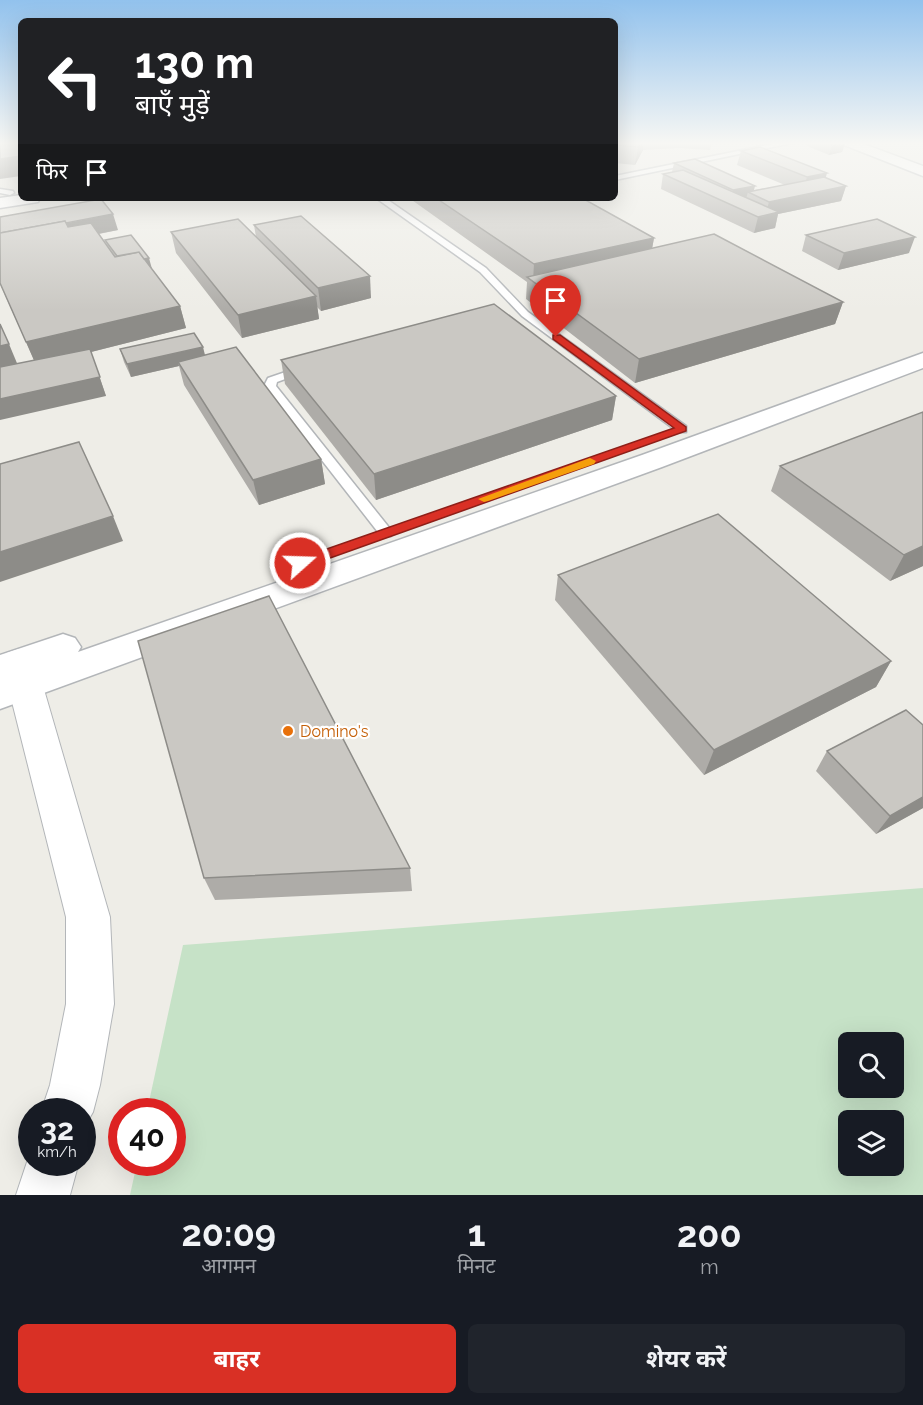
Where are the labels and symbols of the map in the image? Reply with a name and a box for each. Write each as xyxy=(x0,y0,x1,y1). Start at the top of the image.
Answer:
pin xyxy=(530,275,581,337)
position arrow xyxy=(268,531,332,595)
place label: Domino's xyxy=(300,722,369,741)
marker: Domino's xyxy=(281,724,295,738)
speed limit sign: 40 xyxy=(108,1098,186,1176)

